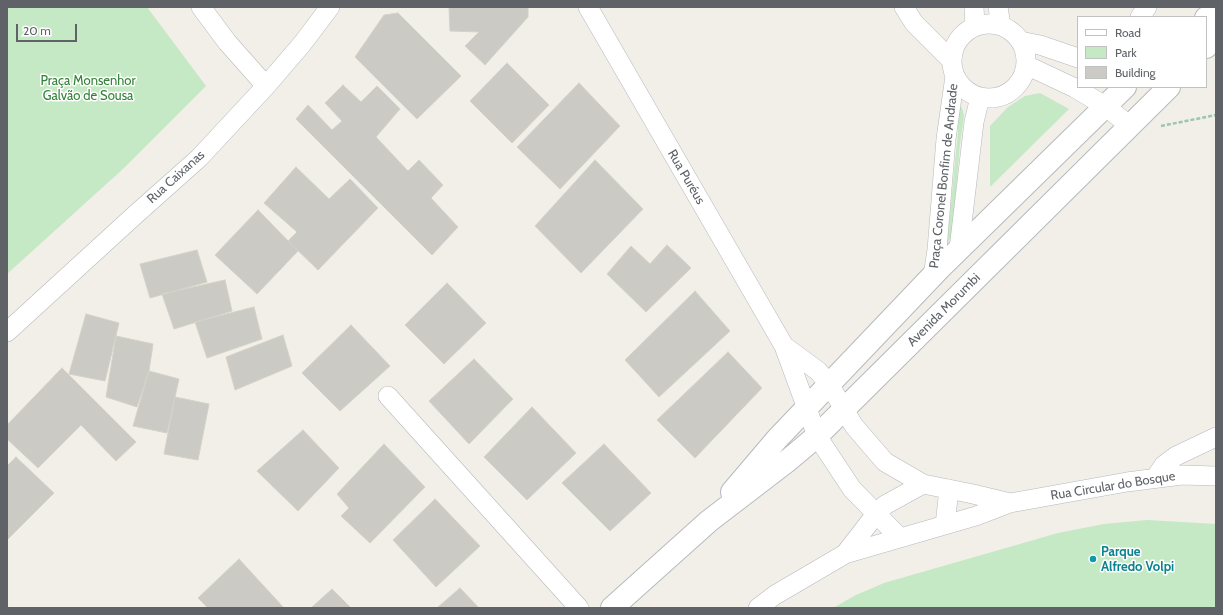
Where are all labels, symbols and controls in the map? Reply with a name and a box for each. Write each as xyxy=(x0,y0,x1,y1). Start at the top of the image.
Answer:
scale bar xyxy=(18,16,79,42)
legend xyxy=(1077,16,1207,88)
text: 20 m xyxy=(23,23,51,38)
text: Road xyxy=(1115,25,1141,40)
text: Park xyxy=(1115,45,1137,60)
text: Building xyxy=(1115,65,1156,80)
park label: Praça Monsenhor Galvão de Sousa xyxy=(40,73,136,104)
street label: Praça Coronel Bonfim de Andrade xyxy=(927,83,961,269)
street label: Rua Caixanas xyxy=(144,147,208,207)
street label: Rua Puréus xyxy=(664,147,708,207)
street label: Avenida Morumbi xyxy=(904,270,984,350)
street label: Rua Circular do Bosque xyxy=(1049,468,1177,504)
place label: Parque Alfredo Volpi xyxy=(1101,544,1174,575)
marker: Parque Alfredo Volpi xyxy=(1088,554,1098,564)

